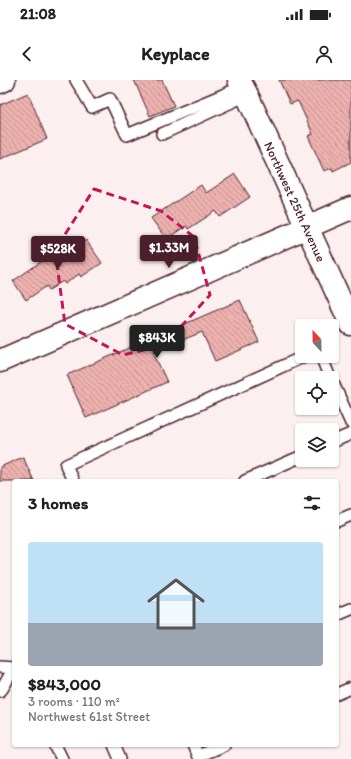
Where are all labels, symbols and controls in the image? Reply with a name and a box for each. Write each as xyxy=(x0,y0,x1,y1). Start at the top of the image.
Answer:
text: 21:08 xyxy=(20,5,56,23)
icon: back xyxy=(16,43,38,65)
text: Keyplace xyxy=(141,43,210,65)
icon: person xyxy=(313,43,335,65)
street label: Northwest 25th Avenue xyxy=(261,139,329,264)
pin: $1.33M xyxy=(136,235,202,269)
pin: $528K xyxy=(30,236,86,270)
text: $1.33M xyxy=(149,240,189,255)
text: $528K xyxy=(40,241,76,256)
north arrow xyxy=(295,319,339,363)
map controls xyxy=(295,319,339,467)
pin: $843K xyxy=(129,325,185,359)
text: $843K xyxy=(139,330,175,345)
button: locate xyxy=(295,371,339,415)
button: layers xyxy=(295,423,339,467)
icon: filters xyxy=(301,492,323,514)
text: 3 homes xyxy=(28,493,88,513)
icon: home xyxy=(140,568,212,640)
text: $843,000 xyxy=(28,674,101,694)
text: 3 rooms · 110 m² xyxy=(28,694,120,709)
text: Northwest 61st Street xyxy=(28,709,150,724)

